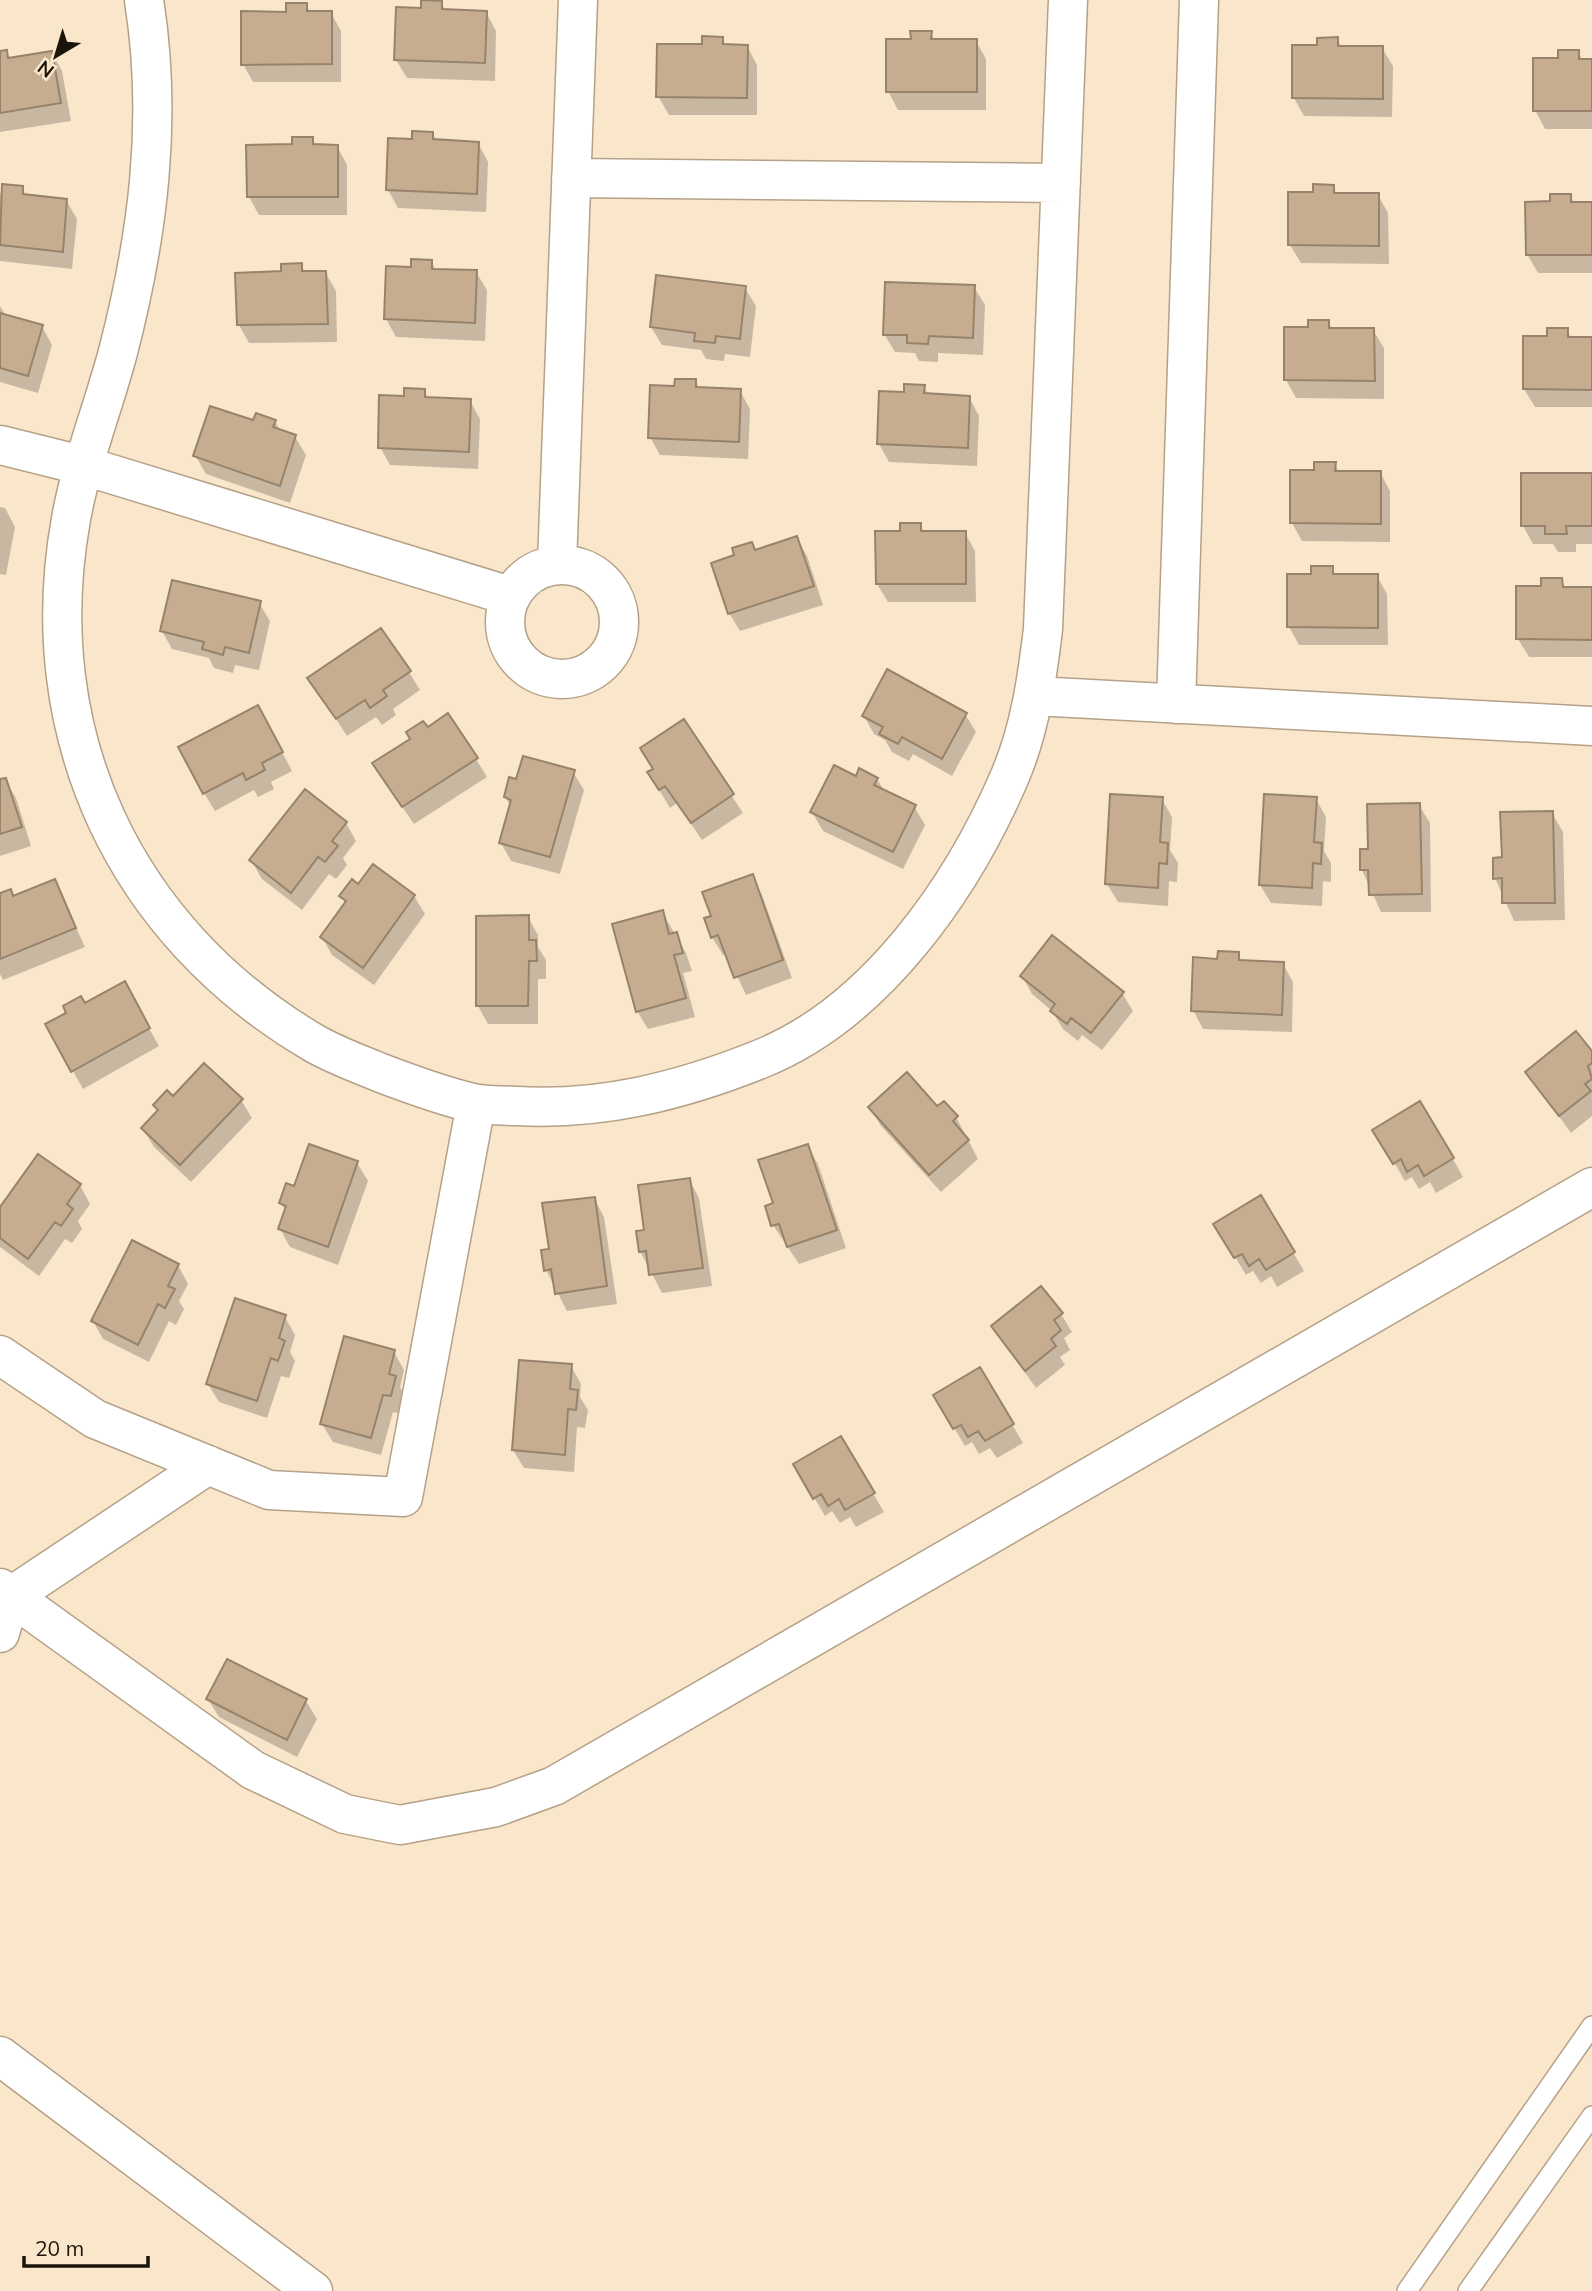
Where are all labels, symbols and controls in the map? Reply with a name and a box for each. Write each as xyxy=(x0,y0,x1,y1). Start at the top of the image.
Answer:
north arrow xyxy=(21,21,91,91)
text: N xyxy=(32,56,59,83)
scale bar xyxy=(24,2224,149,2268)
text: 20 m xyxy=(35,2235,84,2261)

